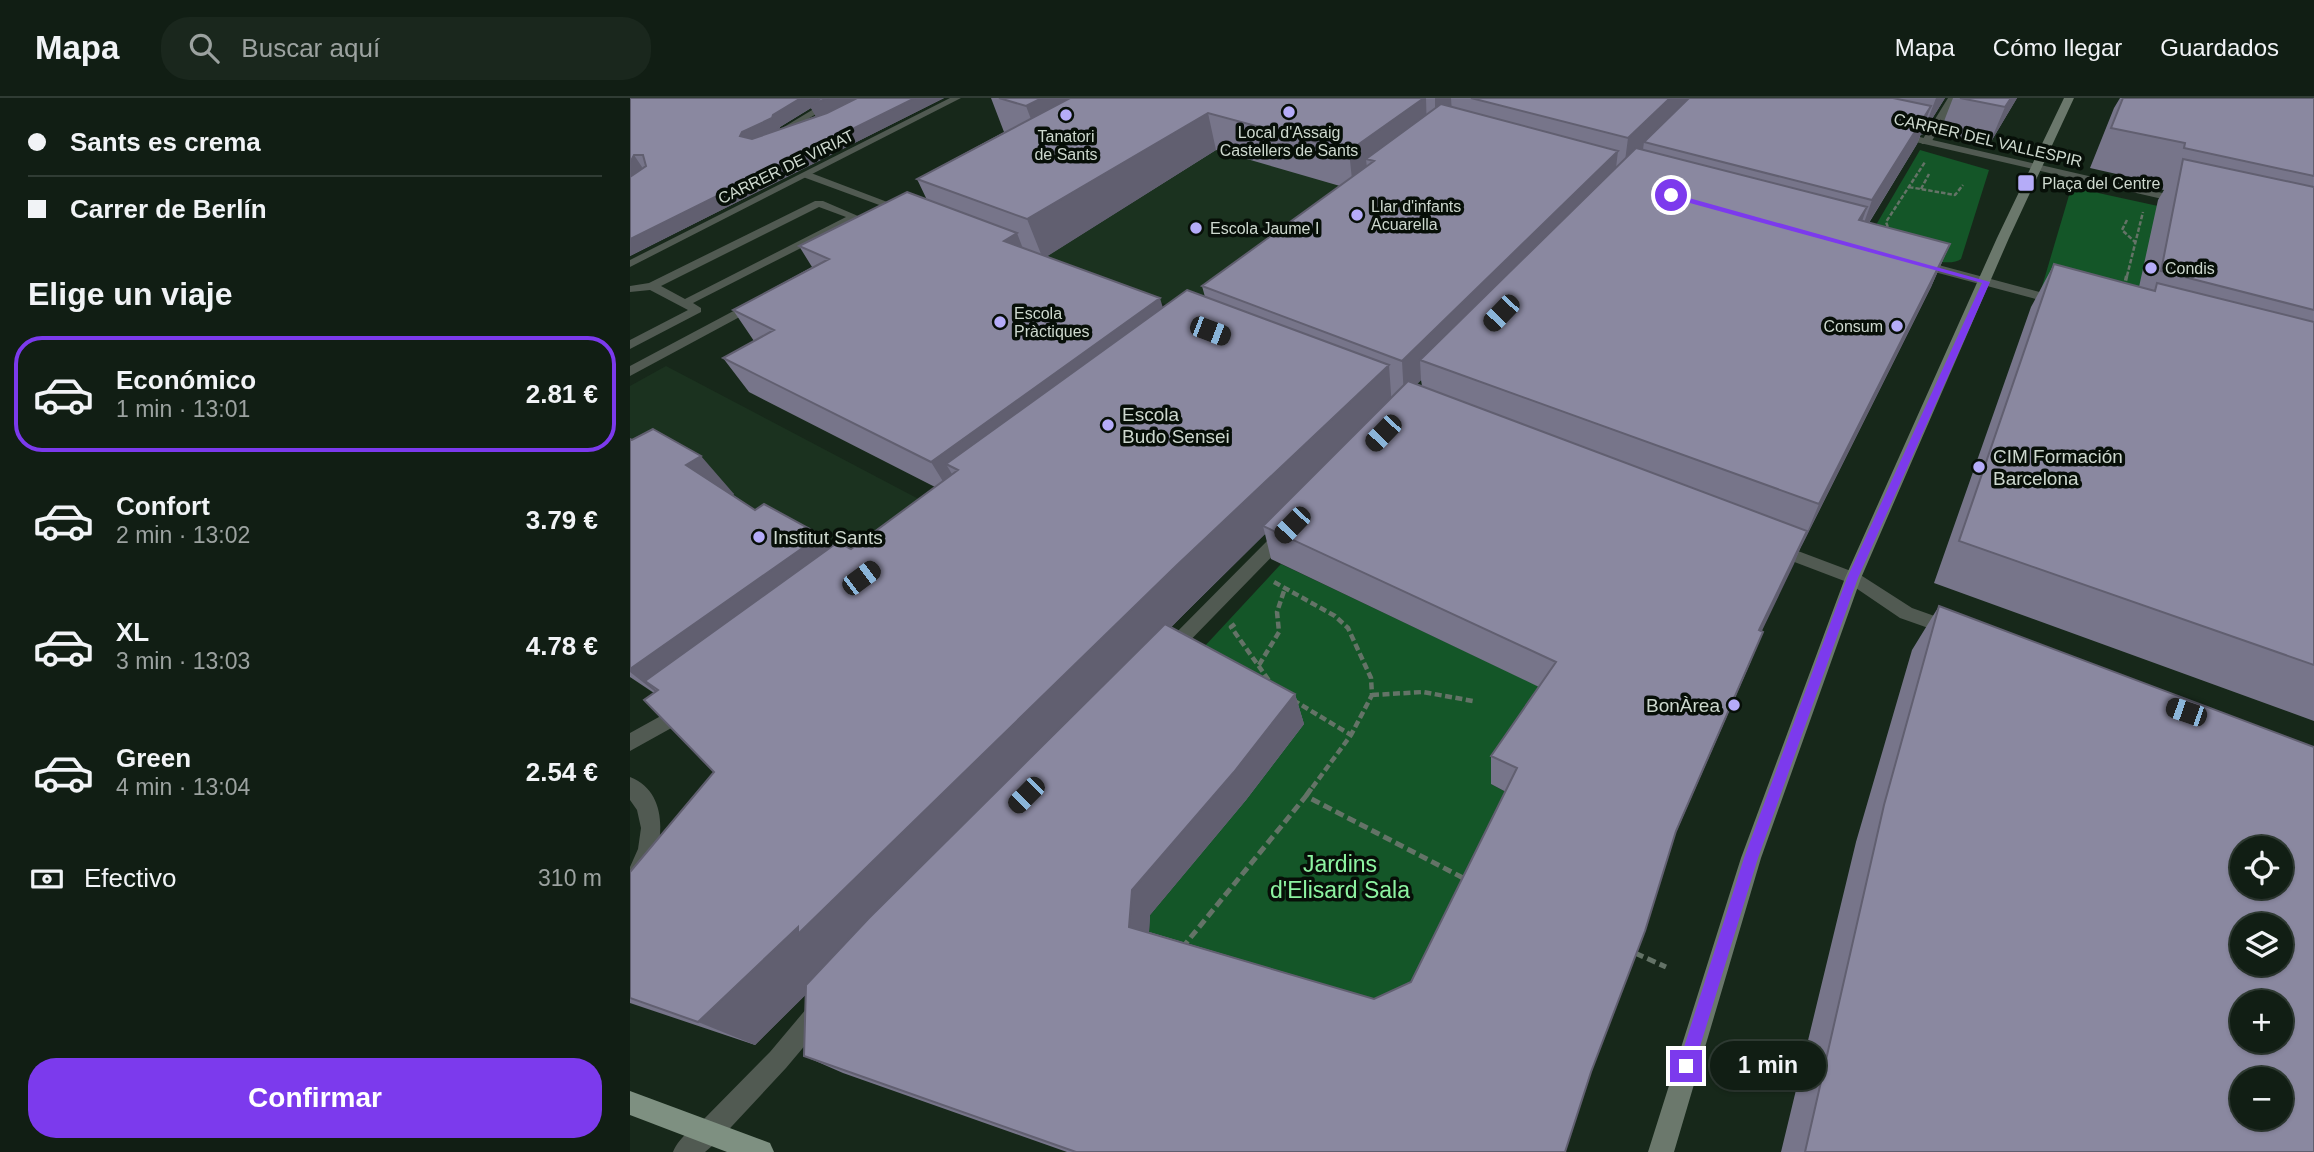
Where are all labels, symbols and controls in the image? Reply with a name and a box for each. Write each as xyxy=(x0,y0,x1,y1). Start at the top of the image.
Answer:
search box xyxy=(161,17,651,80)
text: Mapa xyxy=(35,29,119,66)
icon: search xyxy=(185,29,223,67)
text: Buscar aquí xyxy=(241,33,380,63)
text: Mapa xyxy=(1895,34,1955,61)
text: Cómo llegar xyxy=(1993,34,2122,61)
text: Guardados xyxy=(2160,34,2279,61)
marker: Local d'Assaig Castellers de Sants xyxy=(1281,104,1297,120)
marker: Tanatori de Sants xyxy=(1058,107,1074,123)
street label: CARRER DEL VALLESPIR xyxy=(1892,110,2084,170)
place label: Local d'Assaig Castellers de Sants xyxy=(1220,124,1358,159)
text: Sants es crema xyxy=(70,127,261,157)
street label: CARRER DE VIRIAT xyxy=(715,127,857,207)
place label: Tanatori de Sants xyxy=(1034,128,1098,163)
marker: Plaça del Centre xyxy=(2016,173,2036,193)
place label: Plaça del Centre xyxy=(2042,175,2160,192)
route start xyxy=(1655,179,1687,211)
text: Carrer de Berlín xyxy=(70,194,267,224)
place label: Llar d'infants Acuarella xyxy=(1371,198,1461,233)
marker: Llar d'infants Acuarella xyxy=(1349,207,1365,223)
marker: Escola Jaume I xyxy=(1188,220,1204,236)
place label: Escola Jaume I xyxy=(1210,220,1319,237)
marker: Condis xyxy=(2143,260,2159,276)
place label: Condis xyxy=(2165,260,2215,277)
text: Elige un viaje xyxy=(28,276,233,312)
car xyxy=(1479,291,1524,335)
place label: Escola Pràctiques xyxy=(1014,305,1090,340)
marker: Escola Pràctiques xyxy=(992,314,1008,330)
car xyxy=(1187,314,1234,348)
place label: Consum xyxy=(1823,318,1883,335)
marker: Consum xyxy=(1889,318,1905,334)
icon: car xyxy=(32,363,95,426)
text: Económico xyxy=(116,365,256,395)
text: 2.81 € xyxy=(526,379,598,409)
text: 1 min · 13:01 xyxy=(116,396,250,422)
place label: Escola Budo Sensei xyxy=(1122,404,1230,447)
car xyxy=(1361,411,1406,455)
marker: Escola Budo Sensei xyxy=(1100,417,1116,433)
place label: CIM Formación Barcelona xyxy=(1993,446,2123,489)
marker: CIM Formación Barcelona xyxy=(1971,459,1987,475)
icon: car xyxy=(32,489,95,552)
text: Confort xyxy=(116,491,210,521)
car xyxy=(1270,503,1315,547)
text: 3.79 € xyxy=(526,505,598,535)
text: 2 min · 13:02 xyxy=(116,522,250,548)
place label: Institut Sants xyxy=(773,527,883,548)
marker: Institut Sants xyxy=(751,529,767,545)
car xyxy=(838,557,885,599)
icon: car xyxy=(32,615,95,678)
text: XL xyxy=(116,617,149,647)
text: 4.78 € xyxy=(526,631,598,661)
text: 3 min · 13:03 xyxy=(116,648,250,674)
place label: BonÀrea xyxy=(1646,695,1720,716)
car xyxy=(2163,695,2210,729)
marker: BonÀrea xyxy=(1726,697,1742,713)
icon: car xyxy=(32,741,95,804)
text: Green xyxy=(116,743,191,773)
text: 2.54 € xyxy=(526,757,598,787)
car xyxy=(1004,773,1049,817)
text: 4 min · 13:04 xyxy=(116,774,250,800)
map controls xyxy=(2230,836,2293,1130)
button: locate xyxy=(2230,836,2293,899)
park label: Jardins d'Elisard Sala xyxy=(1270,851,1410,903)
icon: cash xyxy=(28,860,66,898)
text: Efectivo xyxy=(84,863,177,893)
text: 310 m xyxy=(538,865,602,891)
button: layers xyxy=(2230,913,2293,976)
button: + xyxy=(2230,990,2293,1053)
callout: 1 min xyxy=(1710,1042,1826,1090)
route end xyxy=(1670,1050,1702,1082)
text: 1 min xyxy=(1738,1052,1798,1078)
button: Confirmar xyxy=(28,1058,602,1138)
button: − xyxy=(2230,1067,2293,1130)

